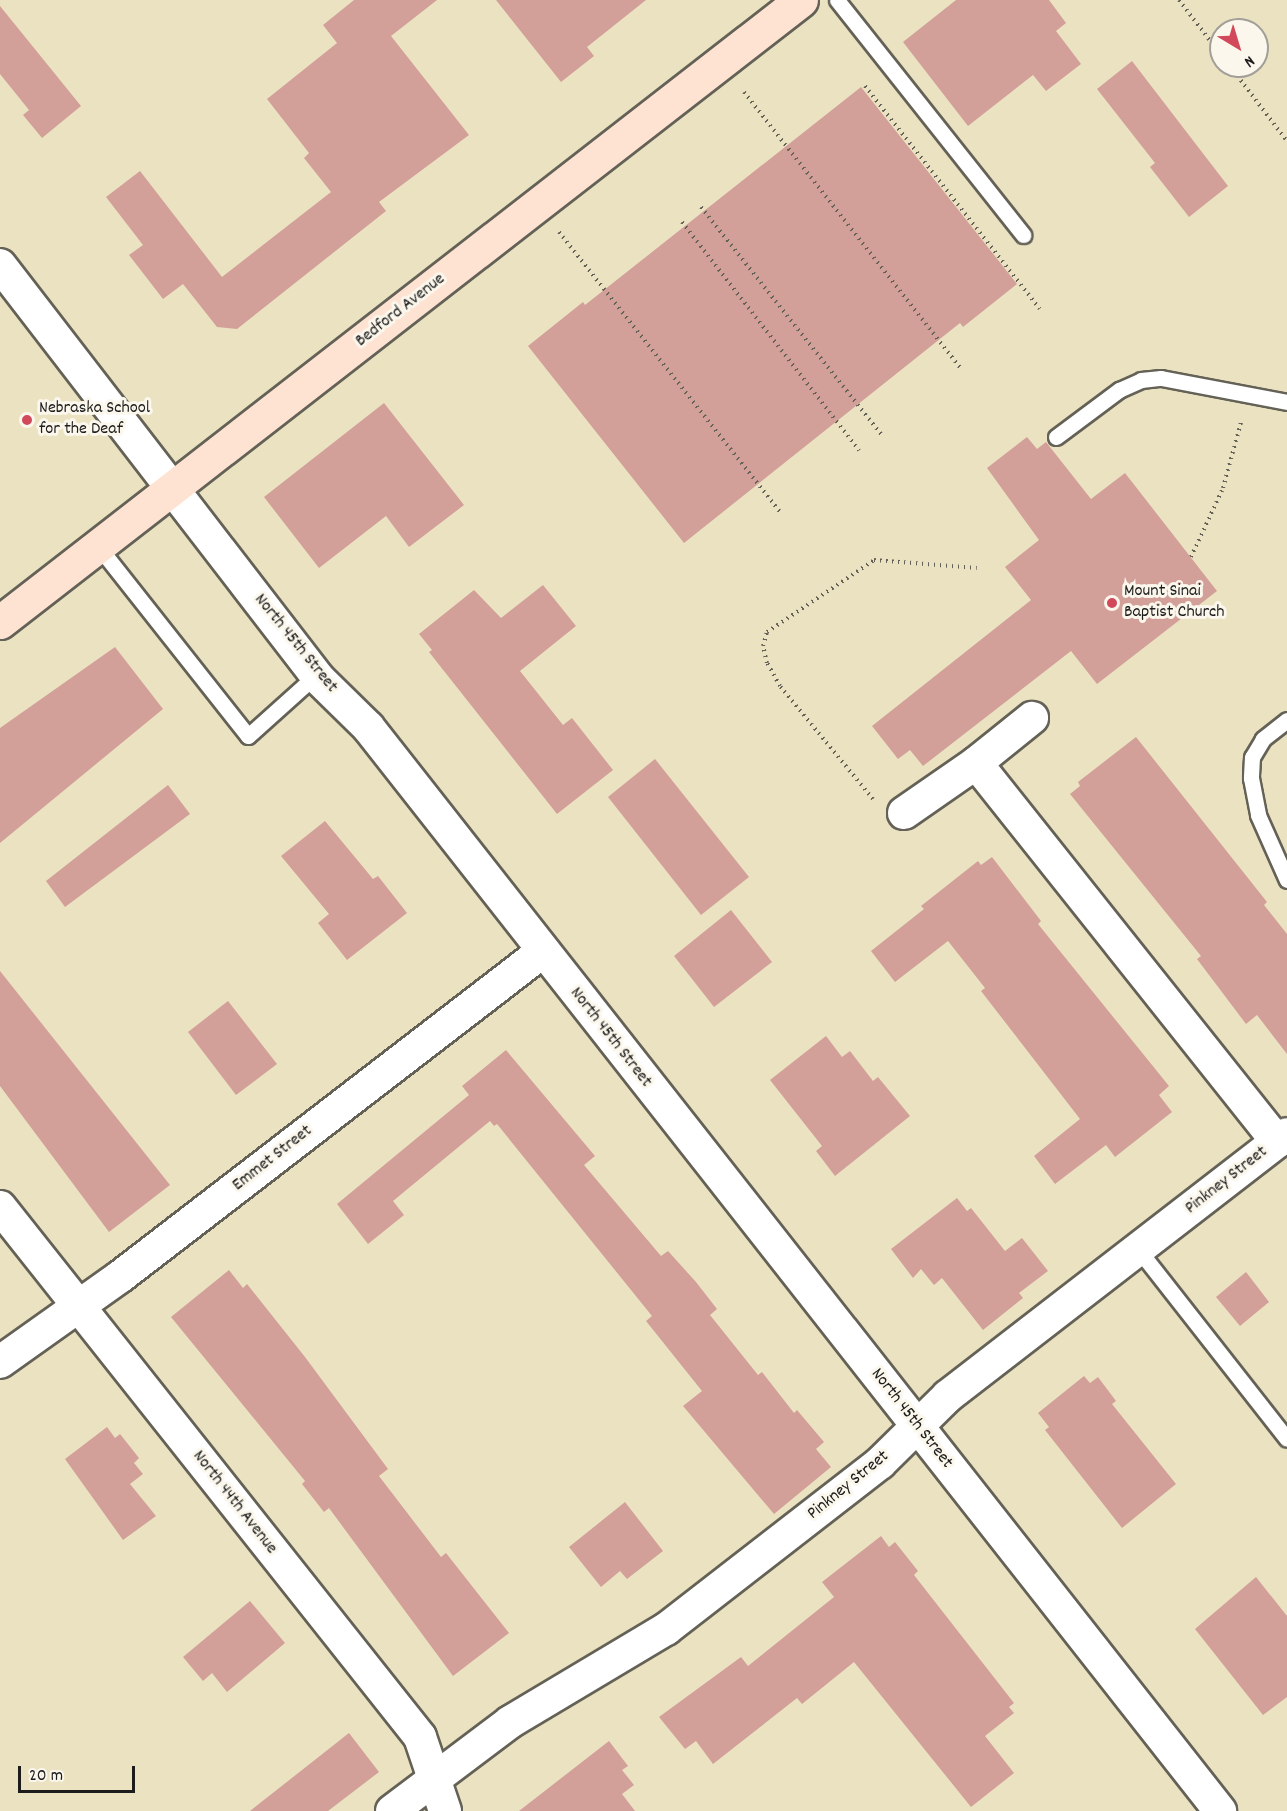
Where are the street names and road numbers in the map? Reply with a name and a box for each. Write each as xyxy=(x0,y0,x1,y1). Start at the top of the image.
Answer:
street label: Bedford Avenue xyxy=(352,269,450,353)
street label: North 45th Street xyxy=(248,590,342,698)
street label: North 45th Street xyxy=(564,984,656,1092)
street label: Emmet Street xyxy=(229,1121,317,1197)
street label: Pinkney Street xyxy=(1182,1142,1272,1220)
street label: North 45th Street xyxy=(865,1365,957,1473)
street label: North 44th Avenue xyxy=(187,1447,281,1559)
street label: Pinkney Street xyxy=(804,1447,894,1525)

